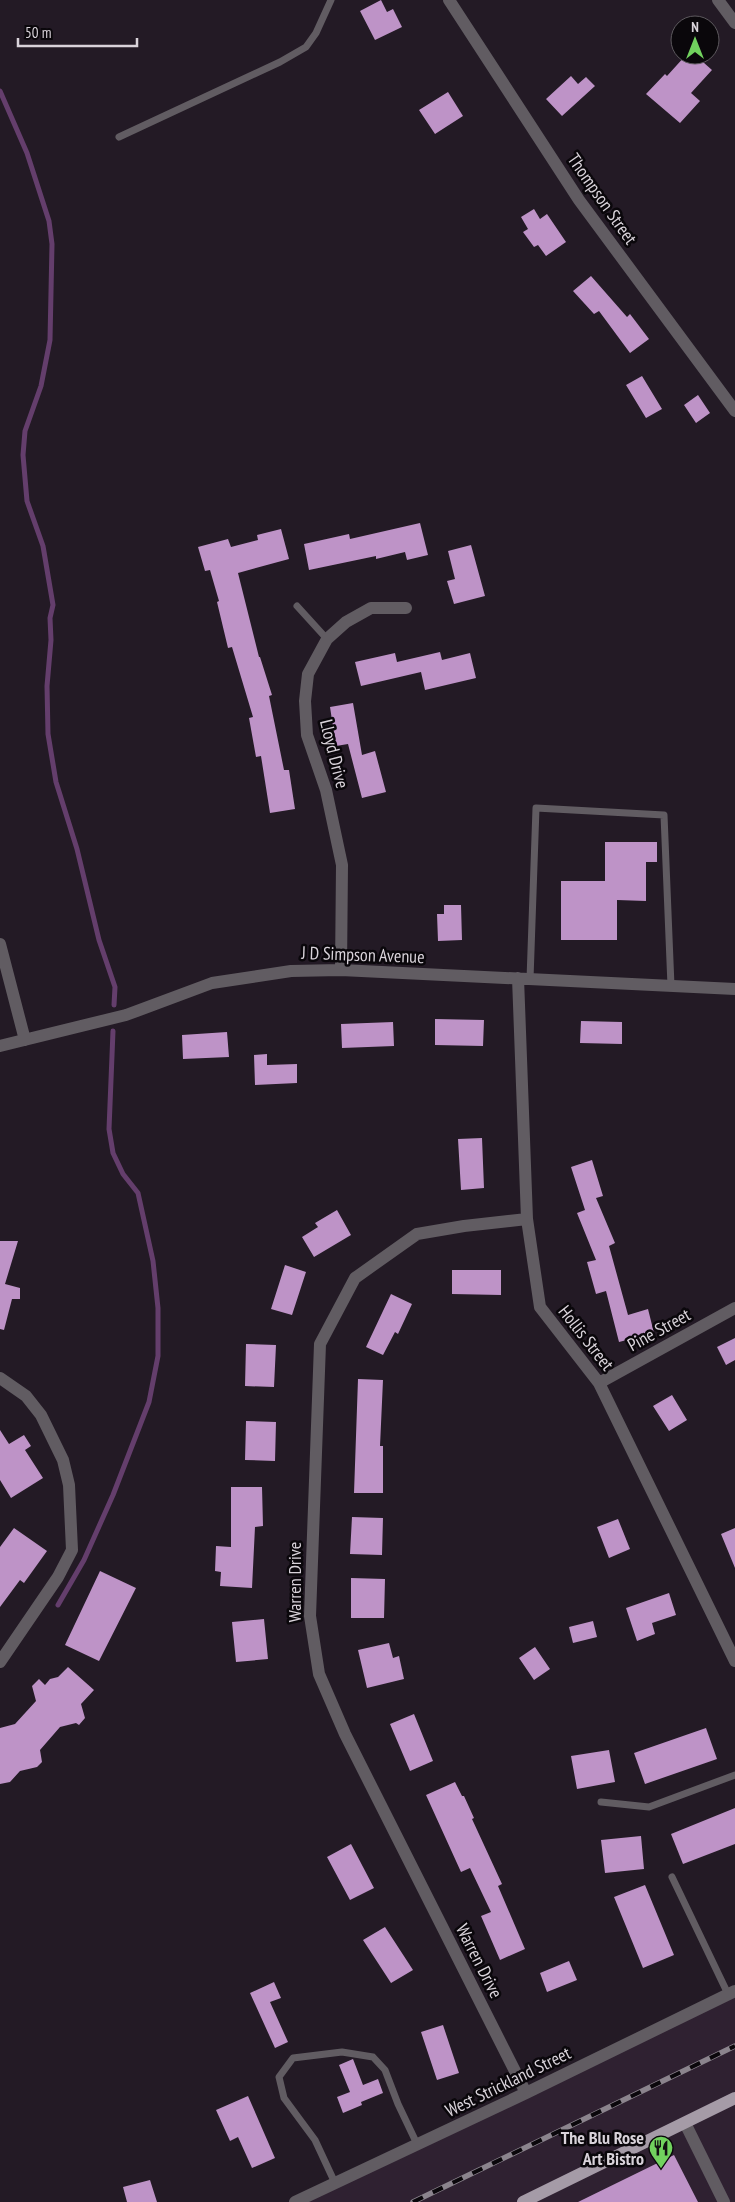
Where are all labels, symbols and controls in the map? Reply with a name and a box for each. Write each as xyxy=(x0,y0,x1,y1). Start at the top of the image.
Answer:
scale bar xyxy=(18,15,136,47)
north arrow xyxy=(670,15,720,65)
text: N xyxy=(691,18,699,36)
text: 50 m xyxy=(25,23,51,42)
street label: Thompson Street xyxy=(563,149,642,249)
street label: Lloyd Drive xyxy=(315,717,354,791)
street label: J D Simpson Avenue xyxy=(300,941,425,968)
street label: Hollis Street xyxy=(554,1300,619,1375)
street label: Pine Street xyxy=(623,1303,694,1356)
street label: Warren Drive xyxy=(283,1542,306,1622)
street label: Warren Drive xyxy=(451,1920,508,2002)
street label: West Strickland Street xyxy=(441,2041,574,2122)
place label: The Blu Rose Art Bistro xyxy=(561,2126,644,2170)
restaurant icon: The Blu Rose Art Bistro xyxy=(648,2135,674,2169)

